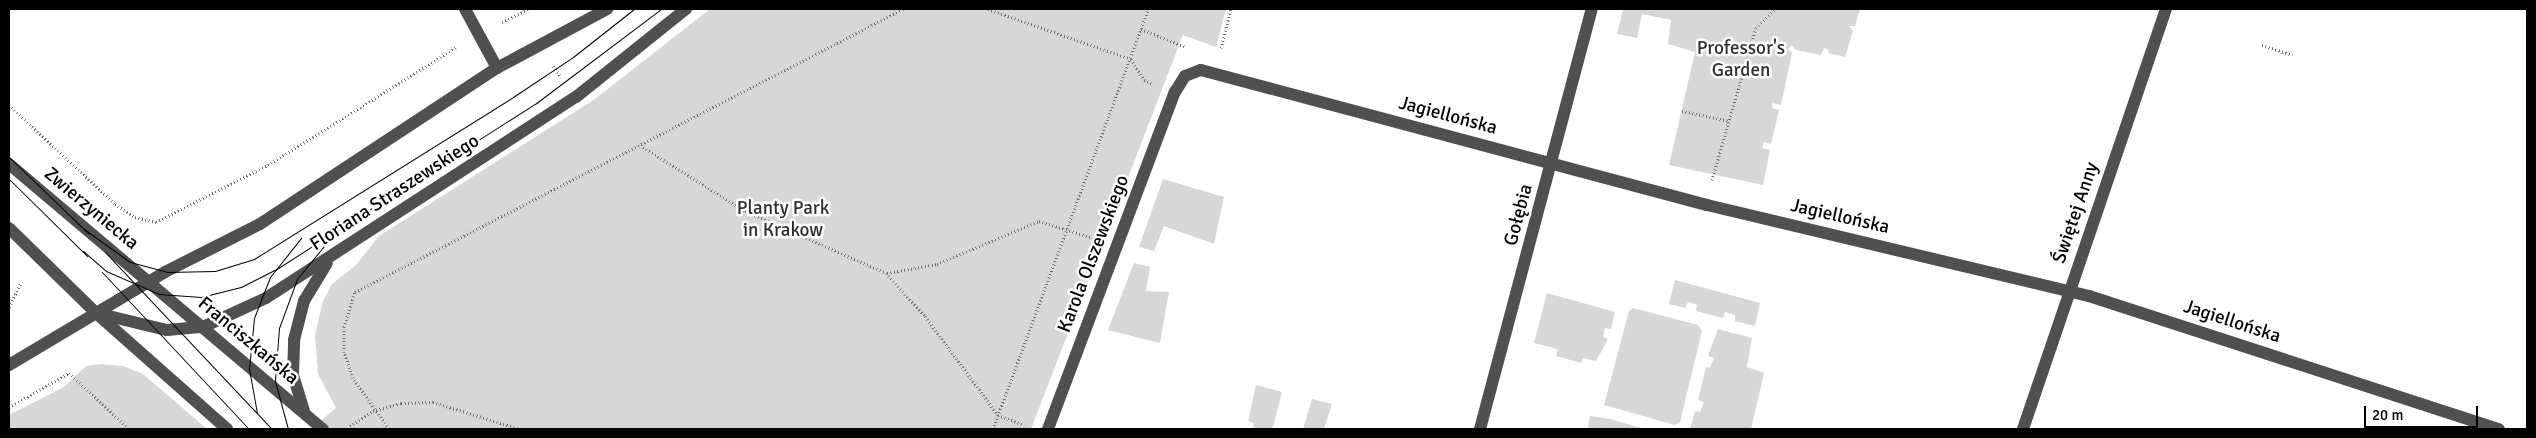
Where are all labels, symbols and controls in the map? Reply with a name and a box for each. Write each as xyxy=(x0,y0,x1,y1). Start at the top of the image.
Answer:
park label: Professor's Garden xyxy=(1697,38,1785,82)
street label: Jagiellońska xyxy=(1396,92,1500,140)
street label: Floriana Straszewskiego xyxy=(306,130,484,256)
street label: Świętej Anny xyxy=(2048,160,2104,266)
street label: Zwierzyniecka xyxy=(39,163,143,255)
street label: Karola Olszewskiego xyxy=(1053,172,1135,336)
street label: Gołębia xyxy=(1500,182,1538,248)
street label: Jagiellońska xyxy=(1788,195,1892,239)
park label: Planty Park in Krakow xyxy=(737,198,829,242)
street label: Franciszkańska xyxy=(193,292,303,390)
street label: Jagiellońska xyxy=(2181,296,2283,348)
scale bar xyxy=(2366,396,2480,428)
text: 20 m xyxy=(2372,406,2403,424)

